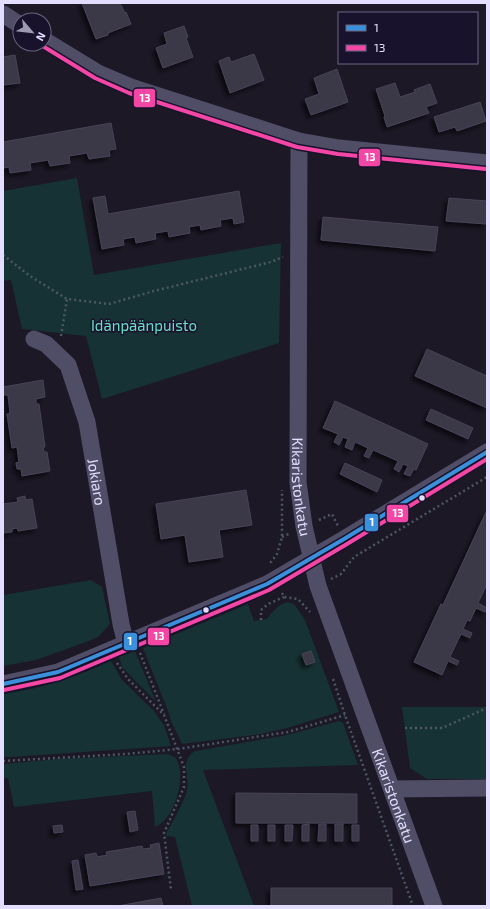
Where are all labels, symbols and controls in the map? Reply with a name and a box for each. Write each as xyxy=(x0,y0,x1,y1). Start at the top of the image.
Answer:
north arrow xyxy=(12,12,52,52)
legend xyxy=(338,12,478,64)
text: 1 xyxy=(374,20,379,34)
text: N xyxy=(34,30,49,44)
text: 13 xyxy=(374,40,385,54)
line badge: 13 xyxy=(133,88,156,108)
text: 13 xyxy=(140,91,151,104)
line badge: 13 xyxy=(358,148,381,167)
text: 13 xyxy=(365,150,376,163)
park label: Idänpäänpuisto xyxy=(91,316,197,334)
street label: Kikaristonkatu xyxy=(289,437,315,538)
street label: Jokiaro xyxy=(84,457,110,507)
unlabelled marker xyxy=(417,493,427,503)
line badge: 13 xyxy=(386,504,409,523)
text: 13 xyxy=(393,506,404,519)
line badge: 1 xyxy=(364,513,379,532)
text: 1 xyxy=(370,515,374,528)
unlabelled marker xyxy=(201,605,211,615)
line badge: 13 xyxy=(147,627,170,646)
text: 13 xyxy=(154,629,165,642)
line badge: 1 xyxy=(123,632,138,651)
text: 1 xyxy=(128,634,132,647)
street label: Kikaristonkatu xyxy=(369,746,419,845)

